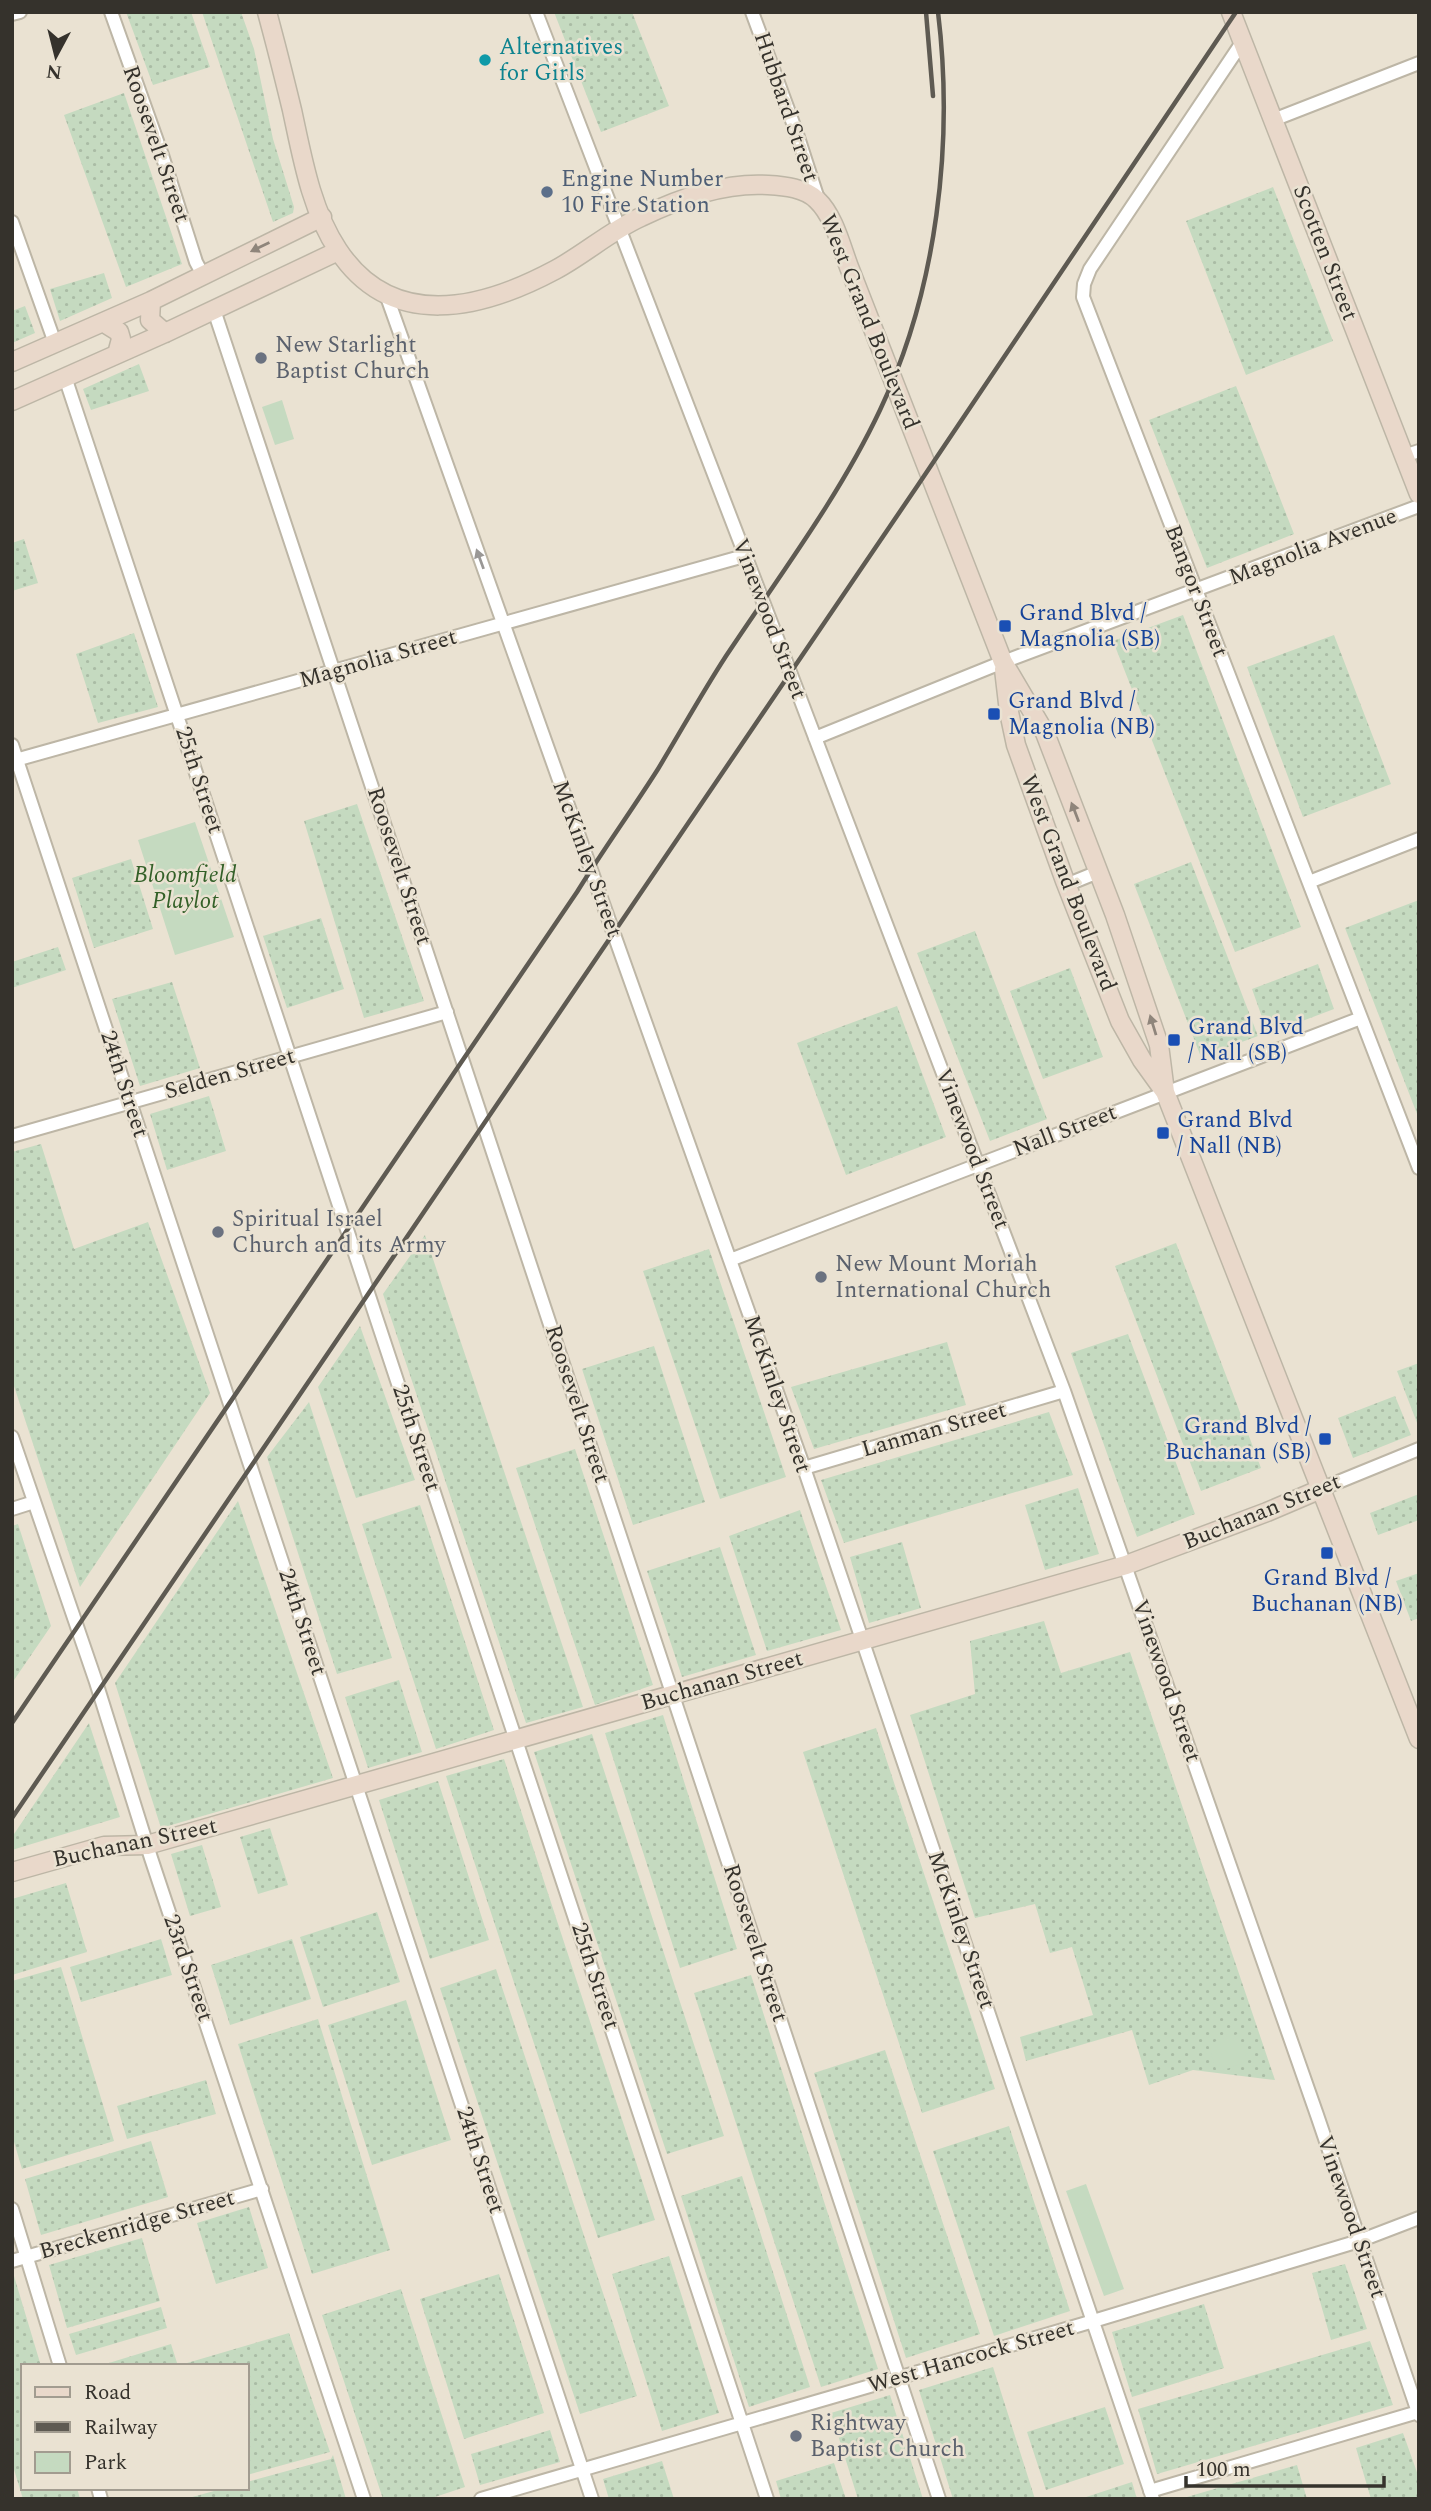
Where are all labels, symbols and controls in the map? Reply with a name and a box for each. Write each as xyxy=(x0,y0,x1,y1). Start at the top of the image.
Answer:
north arrow xyxy=(21,21,91,91)
street label: Hubbard Street xyxy=(744,27,828,187)
place label: Alternatives for Girls xyxy=(499,30,623,91)
marker: Alternatives for Girls xyxy=(477,52,493,68)
text: N xyxy=(45,56,64,87)
street label: Roosevelt Street xyxy=(113,61,199,227)
place label: Engine Number 10 Fire Station xyxy=(561,162,723,223)
street label: Scotten Street xyxy=(1283,180,1367,326)
marker: Engine Number 10 Fire Station xyxy=(539,184,555,200)
street label: West Grand Boulevard xyxy=(810,209,928,435)
one-way arrow xyxy=(250,242,270,253)
place label: New Starlight Baptist Church xyxy=(275,328,430,389)
marker: New Starlight Baptist Church xyxy=(253,350,269,366)
street label: Magnolia Avenue xyxy=(1224,499,1402,595)
street label: Bangor Street xyxy=(1155,520,1237,662)
street label: Vinewood Street xyxy=(722,533,816,705)
one-way arrow xyxy=(474,549,485,570)
place label: Grand Blvd / Magnolia (SB) xyxy=(1019,596,1160,657)
marker: Grand Blvd / Magnolia (SB) xyxy=(997,618,1013,634)
street label: Magnolia Street xyxy=(295,620,461,698)
place label: Grand Blvd / Magnolia (NB) xyxy=(1008,684,1155,745)
marker: Grand Blvd / Magnolia (NB) xyxy=(986,706,1002,722)
street label: 25th Street xyxy=(165,722,233,838)
street label: West Grand Boulevard xyxy=(1010,769,1126,997)
street label: McKinley Street xyxy=(542,775,632,943)
street label: Roosevelt Street xyxy=(357,782,441,950)
one-way arrow xyxy=(1069,801,1080,822)
park label: Bloomfield Playlot xyxy=(134,858,237,919)
place label: Grand Blvd / Nall (SB) xyxy=(1188,1010,1304,1071)
one-way arrow xyxy=(1148,1014,1158,1035)
street label: 24th Street xyxy=(90,1026,158,1142)
marker: Grand Blvd / Nall (SB) xyxy=(1166,1032,1182,1048)
street label: Selden Street xyxy=(161,1039,299,1109)
street label: Vinewood Street xyxy=(925,1063,1019,1235)
street label: Nall Street xyxy=(1008,1095,1122,1167)
place label: Grand Blvd / Nall (NB) xyxy=(1177,1103,1293,1164)
marker: Grand Blvd / Nall (NB) xyxy=(1155,1125,1171,1141)
place label: Spiritual Israel Church and its Army xyxy=(232,1202,446,1263)
marker: Spiritual Israel Church and its Army xyxy=(210,1224,226,1240)
place label: New Mount Moriah International Church xyxy=(835,1247,1051,1308)
marker: New Mount Moriah International Church xyxy=(813,1269,829,1285)
street label: McKinley Street xyxy=(734,1310,820,1478)
street label: Roosevelt Street xyxy=(535,1320,619,1488)
street label: 25th Street xyxy=(382,1380,450,1496)
street label: Lanman Street xyxy=(857,1393,1011,1467)
place label: Grand Blvd / Buchanan (SB) xyxy=(1165,1409,1311,1470)
marker: Grand Blvd / Buchanan (SB) xyxy=(1317,1431,1333,1447)
street label: Buchanan Street xyxy=(1178,1464,1346,1560)
marker: Grand Blvd / Buchanan (NB) xyxy=(1319,1545,1335,1561)
place label: Grand Blvd / Buchanan (NB) xyxy=(1251,1561,1403,1622)
street label: 24th Street xyxy=(268,1564,336,1680)
street label: Vinewood Street xyxy=(1122,1595,1210,1767)
street label: Buchanan Street xyxy=(637,1641,807,1721)
street label: Buchanan Street xyxy=(49,1808,221,1878)
street label: McKinley Street xyxy=(918,1846,1004,2014)
street label: Roosevelt Street xyxy=(713,1859,797,2027)
street label: 23rd Street xyxy=(153,1910,223,2026)
street label: 25th Street xyxy=(561,1918,629,2034)
street label: 24th Street xyxy=(446,2102,514,2218)
street label: Vinewood Street xyxy=(1307,2131,1395,2303)
street label: Breckenridge Street xyxy=(35,2180,239,2270)
street label: West Hancock Street xyxy=(864,2311,1078,2403)
legend xyxy=(21,2364,248,2490)
text: Road xyxy=(84,2377,131,2409)
place label: Rightway Baptist Church xyxy=(810,2406,965,2467)
text: Railway xyxy=(84,2412,158,2444)
marker: Rightway Baptist Church xyxy=(788,2428,804,2444)
scale bar xyxy=(1186,2444,1384,2488)
text: Park xyxy=(84,2447,128,2479)
text: 100 m xyxy=(1196,2454,1251,2486)

